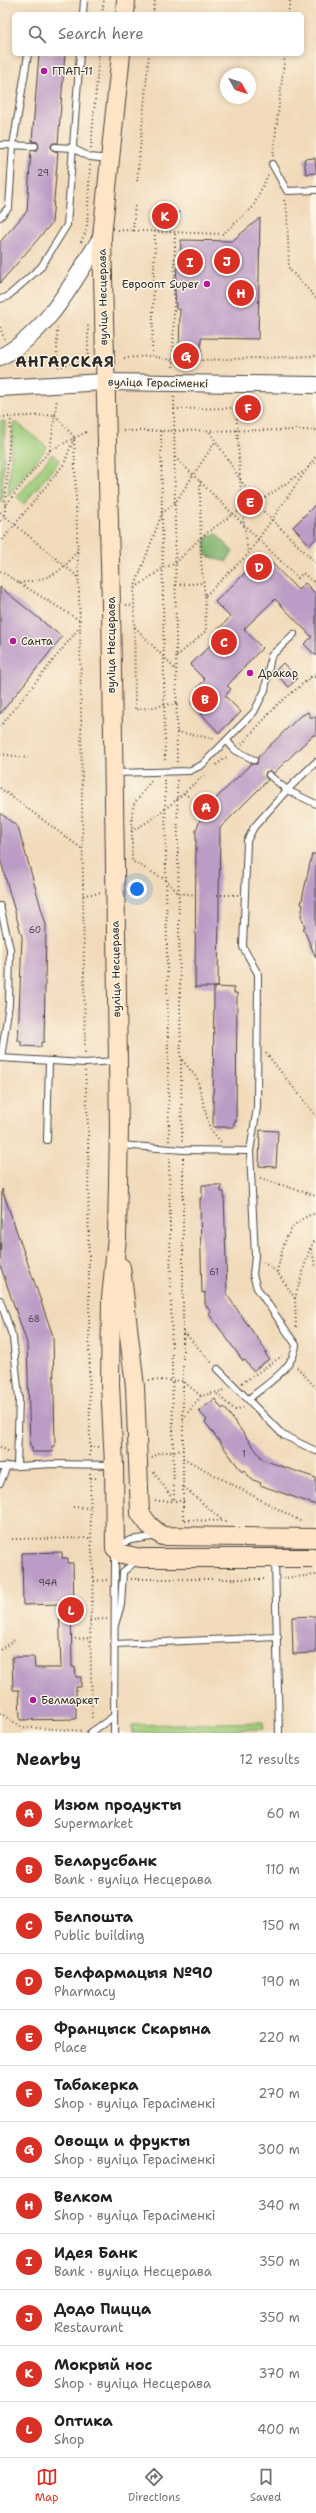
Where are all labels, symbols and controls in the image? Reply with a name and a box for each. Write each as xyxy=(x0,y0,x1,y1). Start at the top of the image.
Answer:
search box xyxy=(12,12,304,56)
icon: search xyxy=(26,23,48,45)
text: Search here xyxy=(58,24,144,44)
place label: ГПАП-11 xyxy=(52,64,93,79)
marker: ГПАП-11 xyxy=(39,66,49,76)
north arrow xyxy=(220,68,256,104)
house number: 29 xyxy=(37,167,49,179)
pin: K xyxy=(152,201,178,231)
pin: J xyxy=(214,246,240,276)
pin: I xyxy=(177,247,203,277)
street label: вуліца Несцерава xyxy=(95,248,111,345)
place label: Евроопт Super xyxy=(122,277,199,292)
pin: H xyxy=(228,278,254,308)
marker: Евроопт Super xyxy=(202,279,212,289)
pin: G xyxy=(173,341,199,371)
district label: АНГАРСКАЯ xyxy=(15,352,115,372)
street label: вуліца Герасіменкі xyxy=(108,375,208,391)
pin: F xyxy=(235,393,261,423)
pin: E xyxy=(237,487,263,517)
pin: D xyxy=(246,552,272,582)
street label: вуліца Несцерава xyxy=(104,597,119,693)
pin: C xyxy=(211,627,237,657)
place label: Санта xyxy=(21,634,53,649)
marker: Санта xyxy=(8,636,18,646)
place label: Дракар xyxy=(258,666,298,681)
marker: Дракар xyxy=(245,668,255,678)
pin: B xyxy=(192,684,218,714)
pin: A xyxy=(193,792,219,822)
your location xyxy=(127,879,147,899)
street label: вуліца Несцерава xyxy=(108,920,124,1017)
house number: 60 xyxy=(29,924,41,936)
house number: 61 xyxy=(209,1266,219,1278)
house number: 68 xyxy=(28,1313,40,1325)
house number: 1 xyxy=(242,1448,246,1460)
house number: 94А xyxy=(39,1577,58,1589)
pin: L xyxy=(58,1595,84,1625)
place label: Белмаркет xyxy=(41,1693,100,1708)
marker: Белмаркет xyxy=(28,1695,38,1705)
text: Nearby xyxy=(16,1748,81,1770)
text: 12 results xyxy=(239,1751,300,1768)
text: Изюм продукты xyxy=(54,1795,181,1815)
text: A xyxy=(24,1805,34,1822)
text: 60 m xyxy=(267,1805,300,1822)
text: Supermarket xyxy=(54,1815,133,1832)
text: Беларусбанк xyxy=(54,1851,157,1871)
text: B xyxy=(25,1861,33,1878)
text: 110 m xyxy=(265,1861,300,1878)
text: Bank · вуліца Несцерава xyxy=(54,1871,212,1888)
text: Белпошта xyxy=(54,1907,133,1927)
text: C xyxy=(25,1917,33,1934)
text: 150 m xyxy=(262,1917,300,1934)
text: Public building xyxy=(54,1927,145,1944)
text: Белфармацыя №90 xyxy=(54,1963,213,1983)
text: D xyxy=(24,1973,34,1990)
text: 190 m xyxy=(261,1973,300,1990)
text: Pharmacy xyxy=(54,1983,116,2000)
text: Францыск Скарына xyxy=(54,2019,211,2039)
text: E xyxy=(25,2029,33,2046)
text: 220 m xyxy=(258,2029,300,2046)
text: Place xyxy=(54,2039,87,2056)
text: Табакерка xyxy=(54,2075,138,2095)
text: F xyxy=(25,2085,33,2102)
text: 270 m xyxy=(258,2085,300,2102)
text: Shop · вуліца Герасіменкі xyxy=(54,2095,215,2112)
text: Овощи и фрукты xyxy=(54,2131,190,2151)
text: G xyxy=(24,2141,34,2158)
text: 300 m xyxy=(257,2141,300,2158)
text: Shop · вуліца Герасіменкі xyxy=(54,2151,215,2168)
text: Велком xyxy=(54,2187,113,2207)
text: H xyxy=(24,2197,34,2214)
text: 340 m xyxy=(258,2197,300,2214)
text: Shop · вуліца Герасіменкі xyxy=(54,2207,215,2224)
text: Идея Банк xyxy=(54,2243,138,2263)
text: I xyxy=(25,2253,33,2270)
text: 350 m xyxy=(259,2253,300,2270)
text: Bank · вуліца Несцерава xyxy=(54,2263,212,2280)
text: Додо Пицца xyxy=(54,2299,151,2319)
text: J xyxy=(25,2309,33,2326)
text: 350 m xyxy=(259,2309,300,2326)
text: Restaurant xyxy=(54,2319,124,2336)
text: Мокрый нос xyxy=(54,2355,153,2375)
text: K xyxy=(25,2365,33,2382)
text: 370 m xyxy=(258,2365,300,2382)
text: Shop · вуліца Несцерава xyxy=(54,2375,211,2392)
text: Оптика xyxy=(54,2411,113,2431)
text: L xyxy=(25,2421,33,2438)
text: 400 m xyxy=(257,2421,300,2438)
text: Shop xyxy=(54,2431,84,2448)
tab: Map xyxy=(35,2466,58,2505)
tab: Directions xyxy=(128,2466,180,2505)
tab: Saved xyxy=(250,2466,281,2505)

